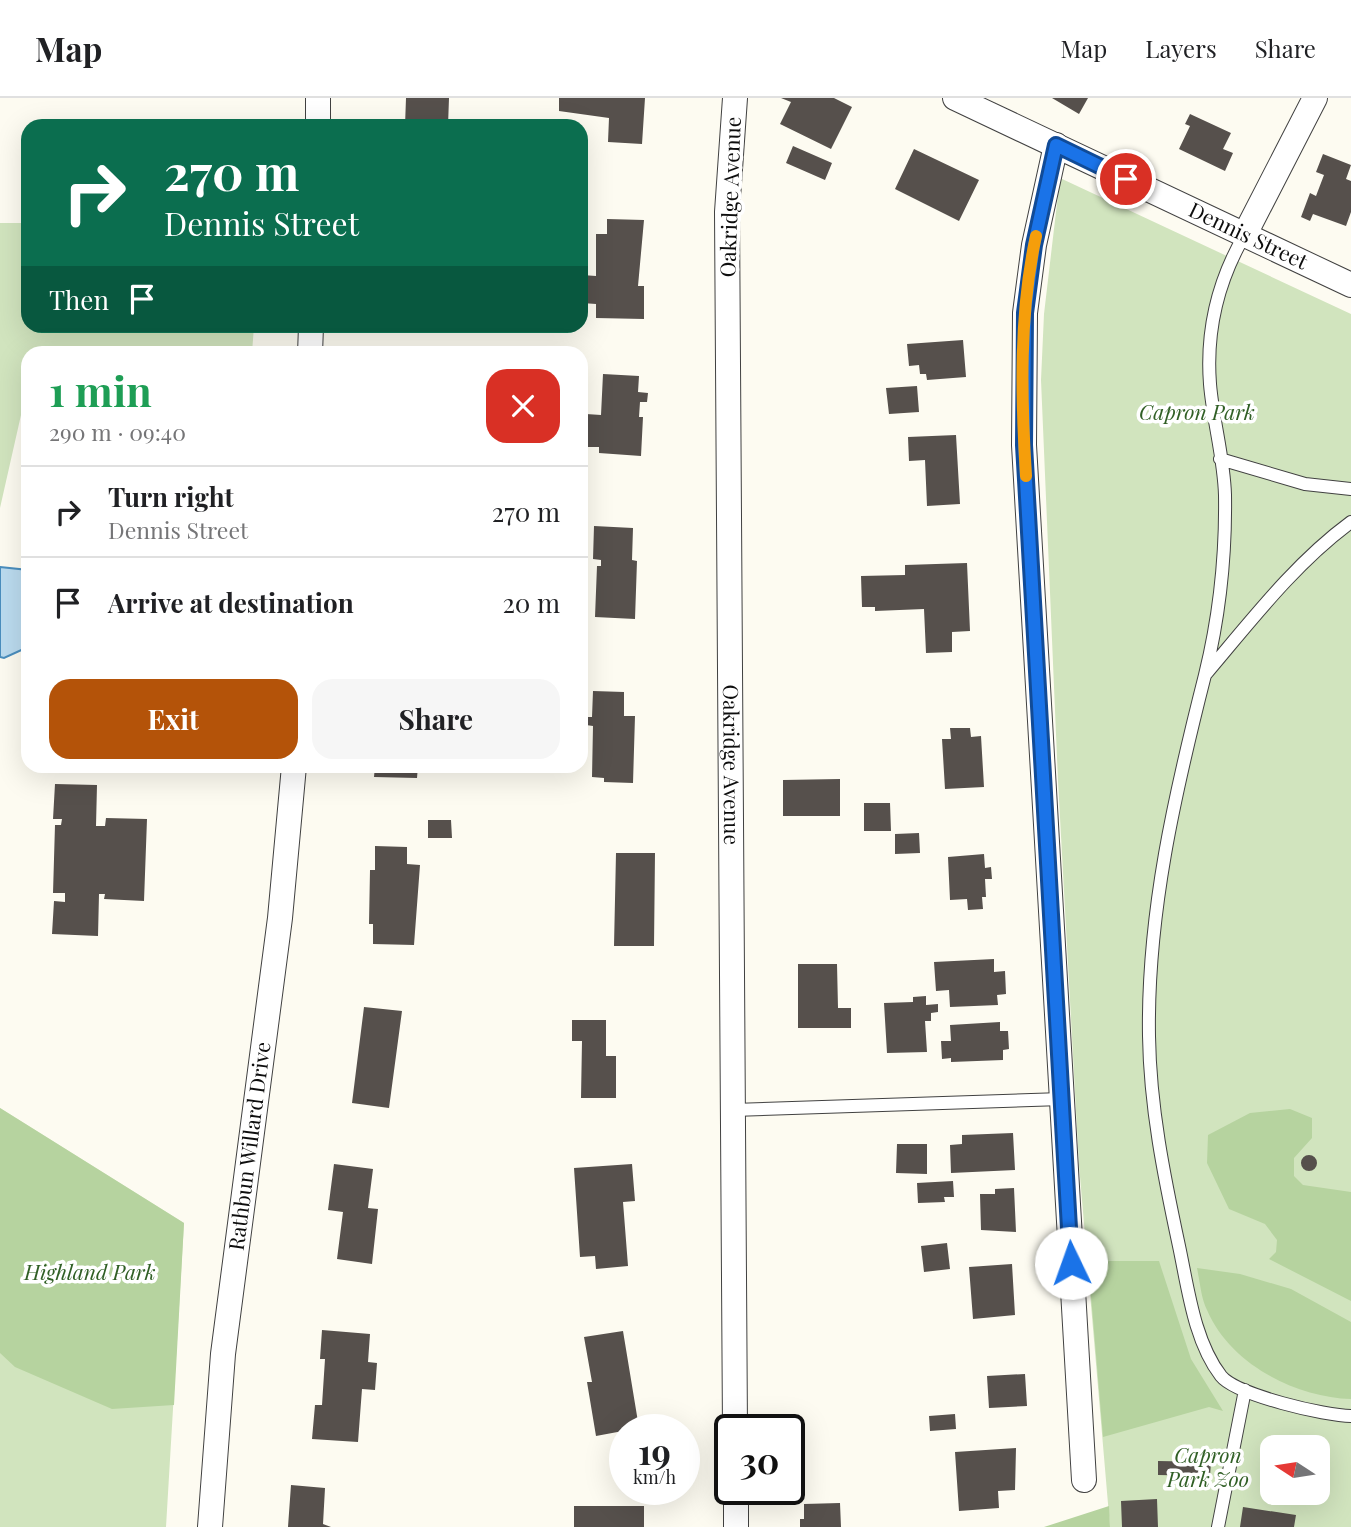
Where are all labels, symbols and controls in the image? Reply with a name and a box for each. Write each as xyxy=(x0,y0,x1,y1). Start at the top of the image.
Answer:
text: Map xyxy=(35,26,102,70)
text: Map xyxy=(1061,32,1107,64)
text: Layers xyxy=(1145,32,1217,64)
text: Share xyxy=(1255,32,1316,64)
street label: Oakridge Avenue xyxy=(712,116,746,278)
text: 270 m xyxy=(164,138,299,203)
icon: right xyxy=(49,147,140,238)
pin xyxy=(1096,149,1156,209)
icon: arrive xyxy=(1107,160,1145,198)
street label: Dennis Street xyxy=(1185,195,1313,275)
text: Dennis Street xyxy=(164,201,359,244)
icon: arrive xyxy=(123,280,161,318)
text: Then xyxy=(49,282,109,317)
text: 1 min xyxy=(49,362,152,418)
button: close xyxy=(486,369,560,443)
park label: Capron Park xyxy=(1139,397,1255,425)
text: 290 m · 09:40 xyxy=(49,416,186,447)
text: Turn right xyxy=(108,479,234,514)
icon: right xyxy=(49,493,87,531)
text: 270 m xyxy=(492,494,560,529)
text: Dennis Street xyxy=(108,514,248,545)
icon: arrive xyxy=(49,584,87,622)
text: Arrive at destination xyxy=(108,585,354,620)
text: 20 m xyxy=(502,585,560,620)
button: Exit xyxy=(49,679,298,759)
button: Share xyxy=(312,679,560,759)
street label: Oakridge Avenue xyxy=(718,684,747,845)
street label: Rathbun Willard Drive xyxy=(221,1040,276,1252)
position arrow xyxy=(1034,1226,1108,1300)
park label: Highland Park xyxy=(23,1257,156,1285)
speed limit sign: 30 xyxy=(714,1414,805,1505)
text: 19 xyxy=(638,1427,671,1474)
north arrow xyxy=(1260,1435,1330,1505)
map controls xyxy=(1260,1435,1330,1505)
park label: Capron Park Zoo xyxy=(1166,1440,1249,1492)
text: km/h xyxy=(633,1465,676,1489)

